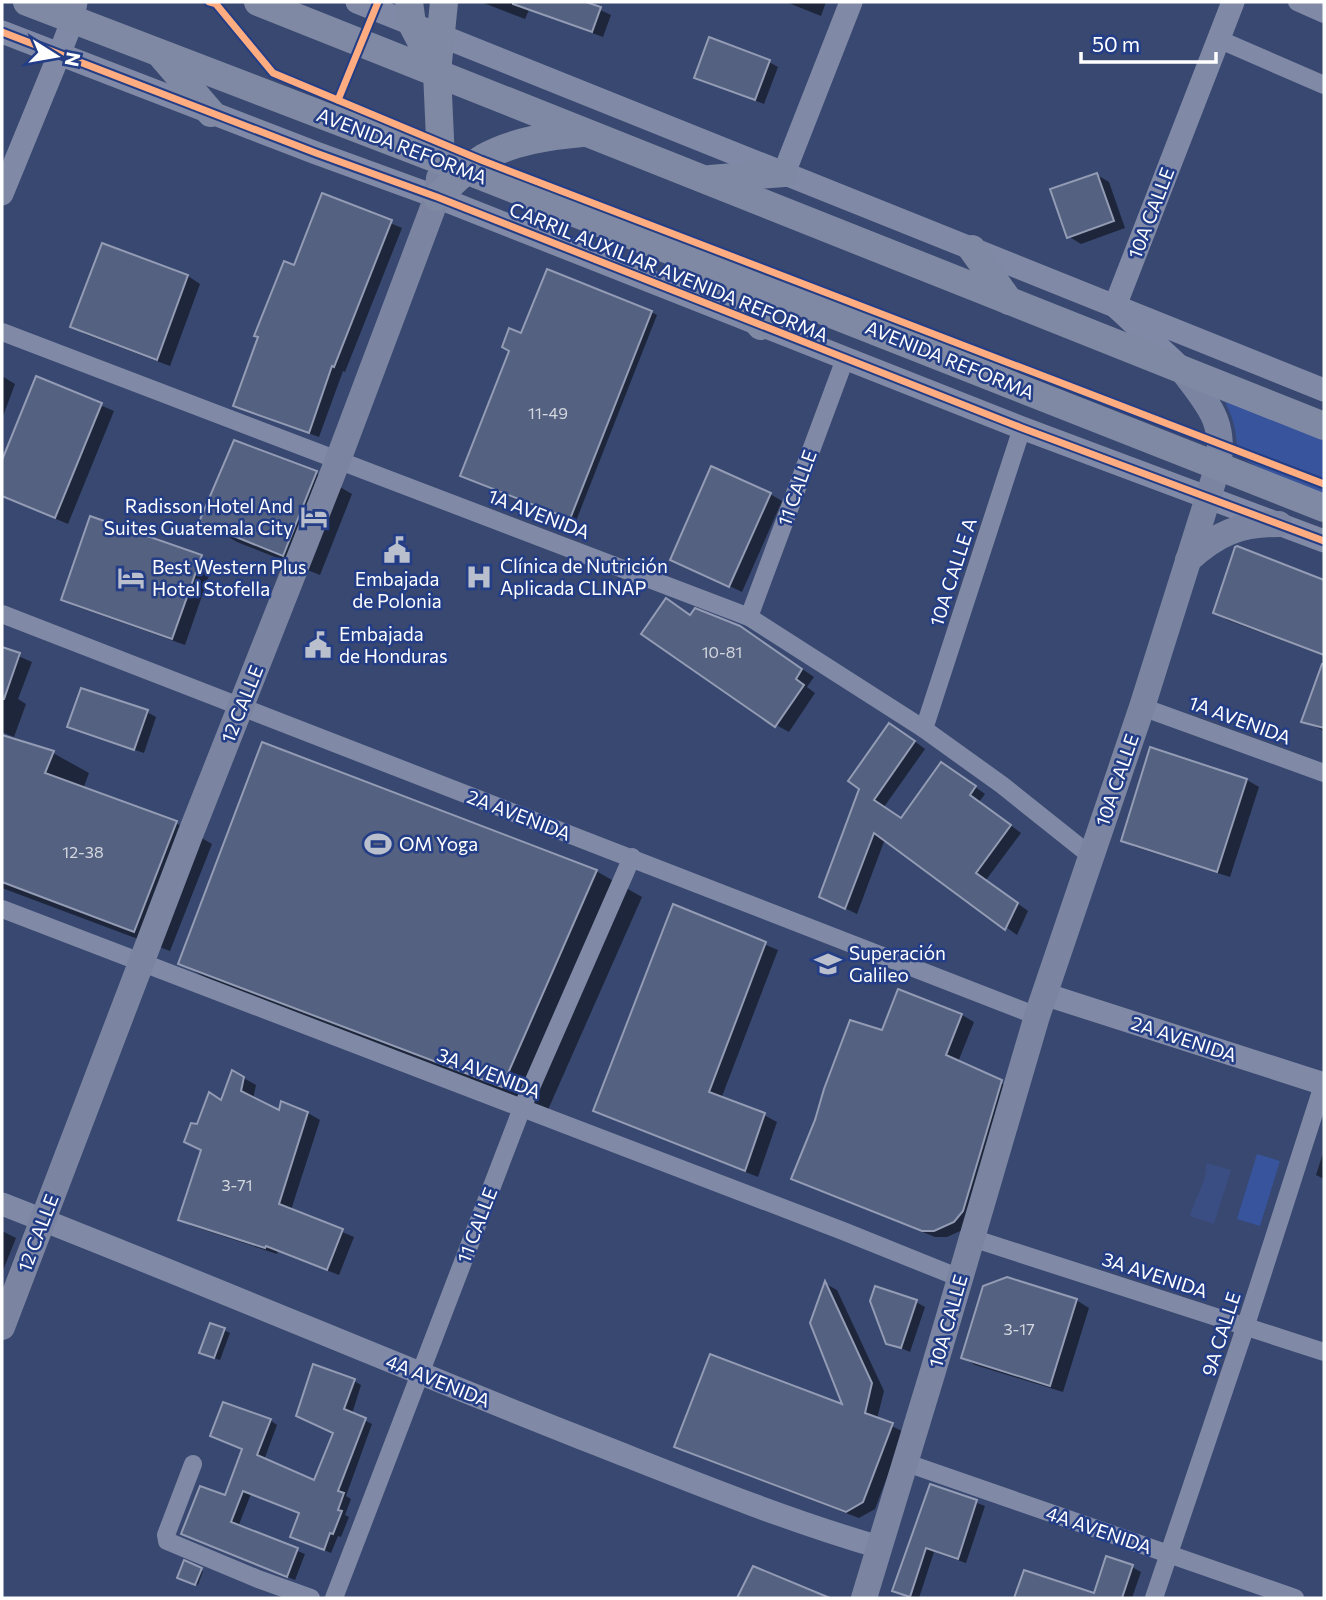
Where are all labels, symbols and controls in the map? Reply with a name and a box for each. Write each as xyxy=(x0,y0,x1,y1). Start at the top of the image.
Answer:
north arrow xyxy=(21,21,91,91)
scale bar xyxy=(1081,21,1216,65)
text: 50 m xyxy=(1092,31,1140,56)
text: N xyxy=(61,50,86,69)
street label: AVENIDA REFORMA xyxy=(314,102,490,189)
street label: 10A CALLE xyxy=(1123,164,1178,262)
street label: CARRIL AUXILIAR AVENIDA REFORMA xyxy=(506,197,832,346)
street label: AVENIDA REFORMA xyxy=(862,315,1038,404)
house number: 11-49 xyxy=(528,403,568,422)
street label: 11 CALLE xyxy=(772,447,821,529)
street label: 1A AVENIDA xyxy=(485,484,593,543)
place label: Radisson Hotel And Suites Guatemala City xyxy=(104,494,293,539)
hotel icon: Radisson Hotel And Suites Guatemala City xyxy=(299,502,329,532)
street label: 10A CALLE A xyxy=(924,515,981,629)
public building icon: Embajada de Polonia xyxy=(382,535,412,565)
place label: Clínica de Nutrición Aplicada CLINAP xyxy=(500,554,668,599)
place label: Best Western Plus Hotel Stofella xyxy=(152,555,307,600)
hospital icon: Clínica de Nutrición Aplicada CLINAP xyxy=(464,562,494,592)
hotel icon: Best Western Plus Hotel Stofella xyxy=(116,563,146,593)
place label: Embajada de Polonia xyxy=(352,567,442,612)
place label: Embajada de Honduras xyxy=(339,622,448,667)
public building icon: Embajada de Honduras xyxy=(303,630,333,660)
house number: 10-81 xyxy=(702,642,742,661)
street label: 12 CALLE xyxy=(216,662,267,746)
street label: 1A AVENIDA xyxy=(1186,690,1294,749)
street label: 10A CALLE xyxy=(1090,731,1143,829)
street label: 2A AVENIDA xyxy=(464,784,574,845)
sports icon: OM Yoga xyxy=(363,829,393,859)
place label: OM Yoga xyxy=(399,832,478,855)
house number: 12-38 xyxy=(62,842,104,861)
place label: Superación Galileo xyxy=(849,941,946,986)
school or university icon: Superación Galileo xyxy=(813,949,843,979)
street label: 2A AVENIDA xyxy=(1129,1011,1240,1066)
street label: 3A AVENIDA xyxy=(434,1042,544,1103)
house number: 3-71 xyxy=(221,1175,253,1194)
street label: 11 CALLE xyxy=(452,1184,501,1266)
street label: 12 CALLE xyxy=(12,1191,63,1275)
street label: 3A AVENIDA xyxy=(1100,1247,1211,1302)
street label: 10A CALLE xyxy=(923,1272,972,1370)
street label: 9A CALLE xyxy=(1196,1289,1245,1379)
house number: 3-17 xyxy=(1003,1319,1035,1338)
street label: 4A AVENIDA xyxy=(383,1349,494,1412)
street label: 4A AVENIDA xyxy=(1043,1501,1155,1558)

